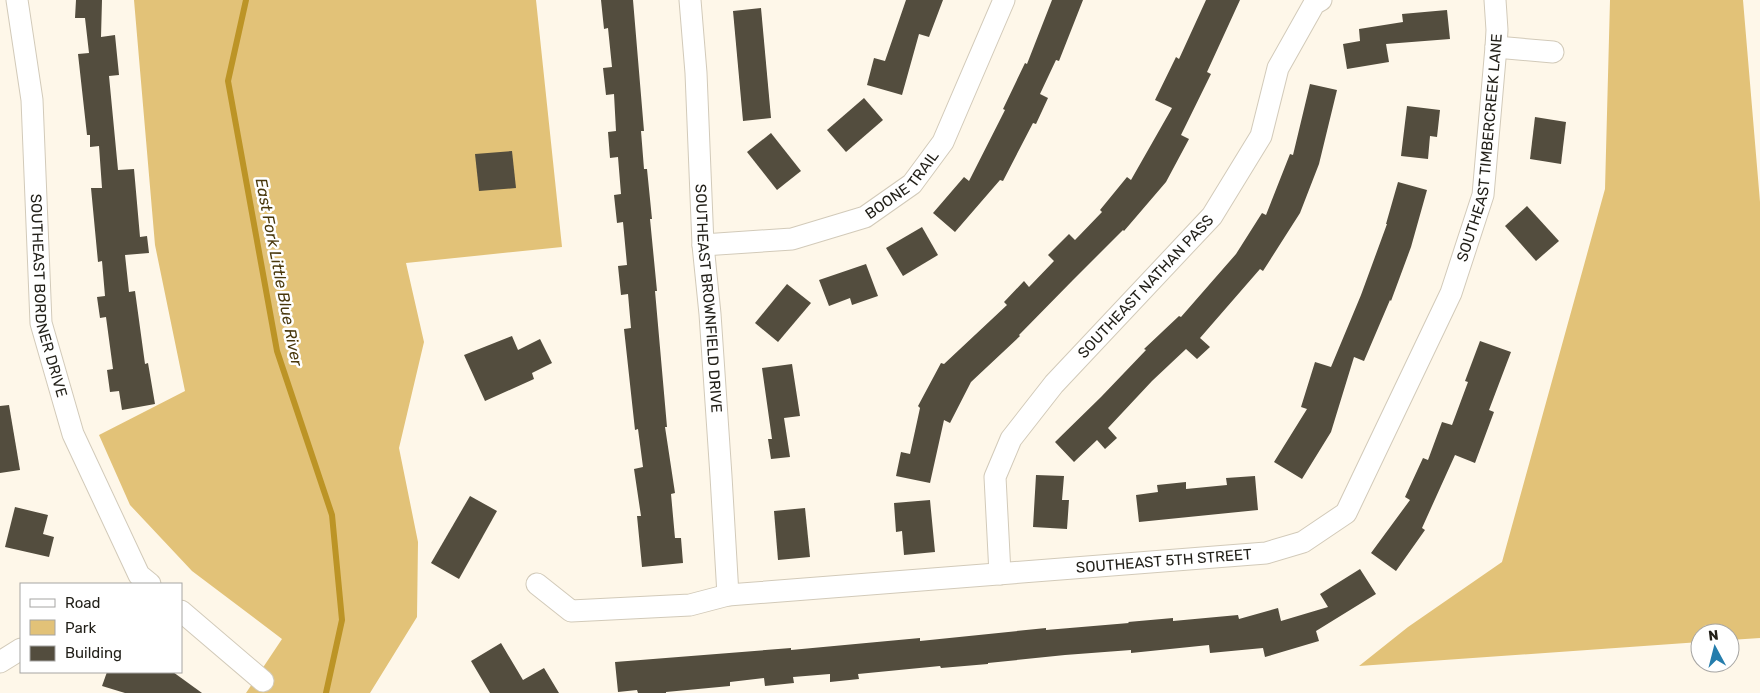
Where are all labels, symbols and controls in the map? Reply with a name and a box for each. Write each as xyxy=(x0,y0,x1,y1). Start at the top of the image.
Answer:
street label: SOUTHEAST TIMBERCREEK LANE xyxy=(1453,33,1506,264)
street label: BOONE TRAIL xyxy=(862,147,943,223)
water label: East Fork Little Blue River xyxy=(251,176,307,368)
street label: SOUTHEAST BROWNFIELD DRIVE xyxy=(692,183,726,413)
street label: SOUTHEAST BORDNER DRIVE xyxy=(27,193,71,399)
street label: SOUTHEAST NATHAN PASS xyxy=(1074,211,1217,362)
street label: SOUTHEAST 5TH STREET xyxy=(1075,545,1253,577)
legend xyxy=(20,583,182,673)
text: Road xyxy=(65,594,101,612)
text: Park xyxy=(65,619,96,637)
north arrow xyxy=(1690,623,1740,673)
text: N xyxy=(1707,627,1720,645)
text: Building xyxy=(65,644,122,662)

